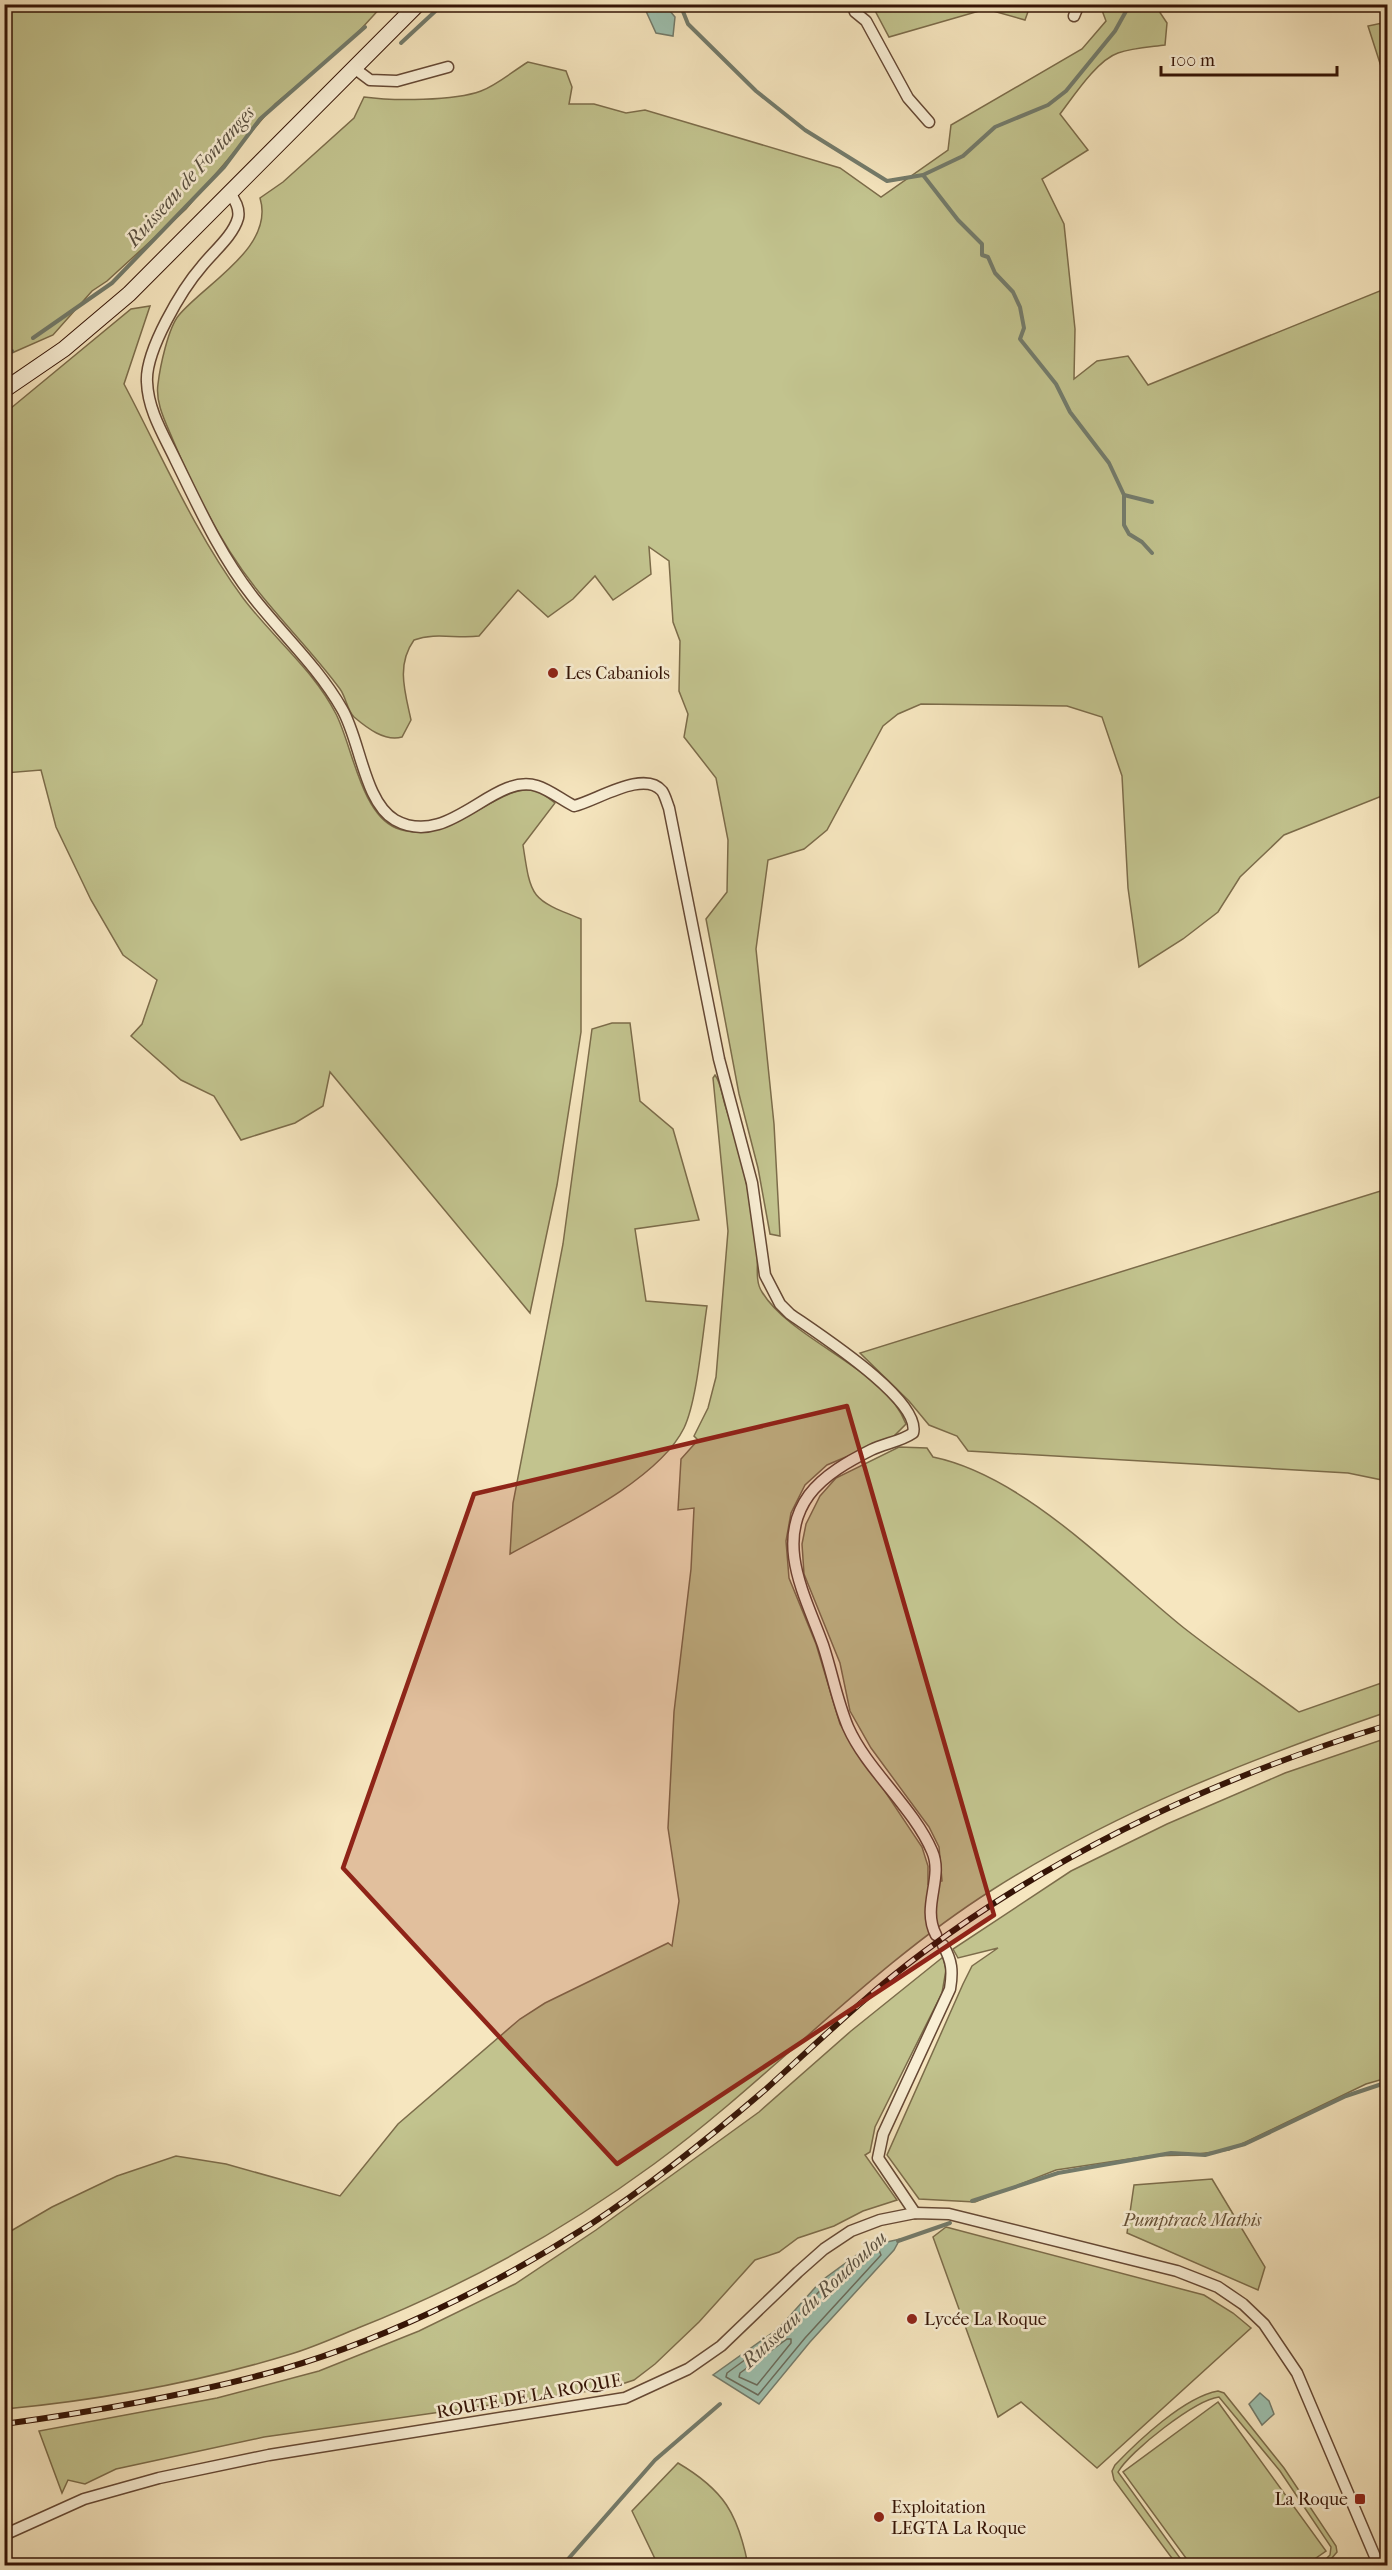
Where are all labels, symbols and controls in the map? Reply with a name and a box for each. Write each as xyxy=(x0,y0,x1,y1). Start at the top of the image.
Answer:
scale bar xyxy=(1161,39,1336,77)
text: 100 m xyxy=(1170,50,1215,71)
water label: Ruisseau de Fontanges xyxy=(120,101,260,253)
place label: Les Cabaniols xyxy=(565,663,670,684)
marker: Les Cabaniols xyxy=(546,666,560,680)
park label: Pumptrack Mathis xyxy=(1122,2210,1262,2231)
water label: Ruisseau du Roudoulou xyxy=(735,2226,892,2374)
place label: Lycée La Roque xyxy=(924,2309,1047,2330)
marker: Lycée La Roque xyxy=(905,2312,919,2326)
street label: ROUTE DE LA ROQUE xyxy=(435,2370,623,2423)
place label: La Roque xyxy=(1275,2489,1348,2510)
marker: La Roque xyxy=(1353,2492,1367,2506)
place label: Exploitation LEGTA La Roque xyxy=(891,2497,1026,2539)
marker: Exploitation LEGTA La Roque xyxy=(872,2510,886,2524)

